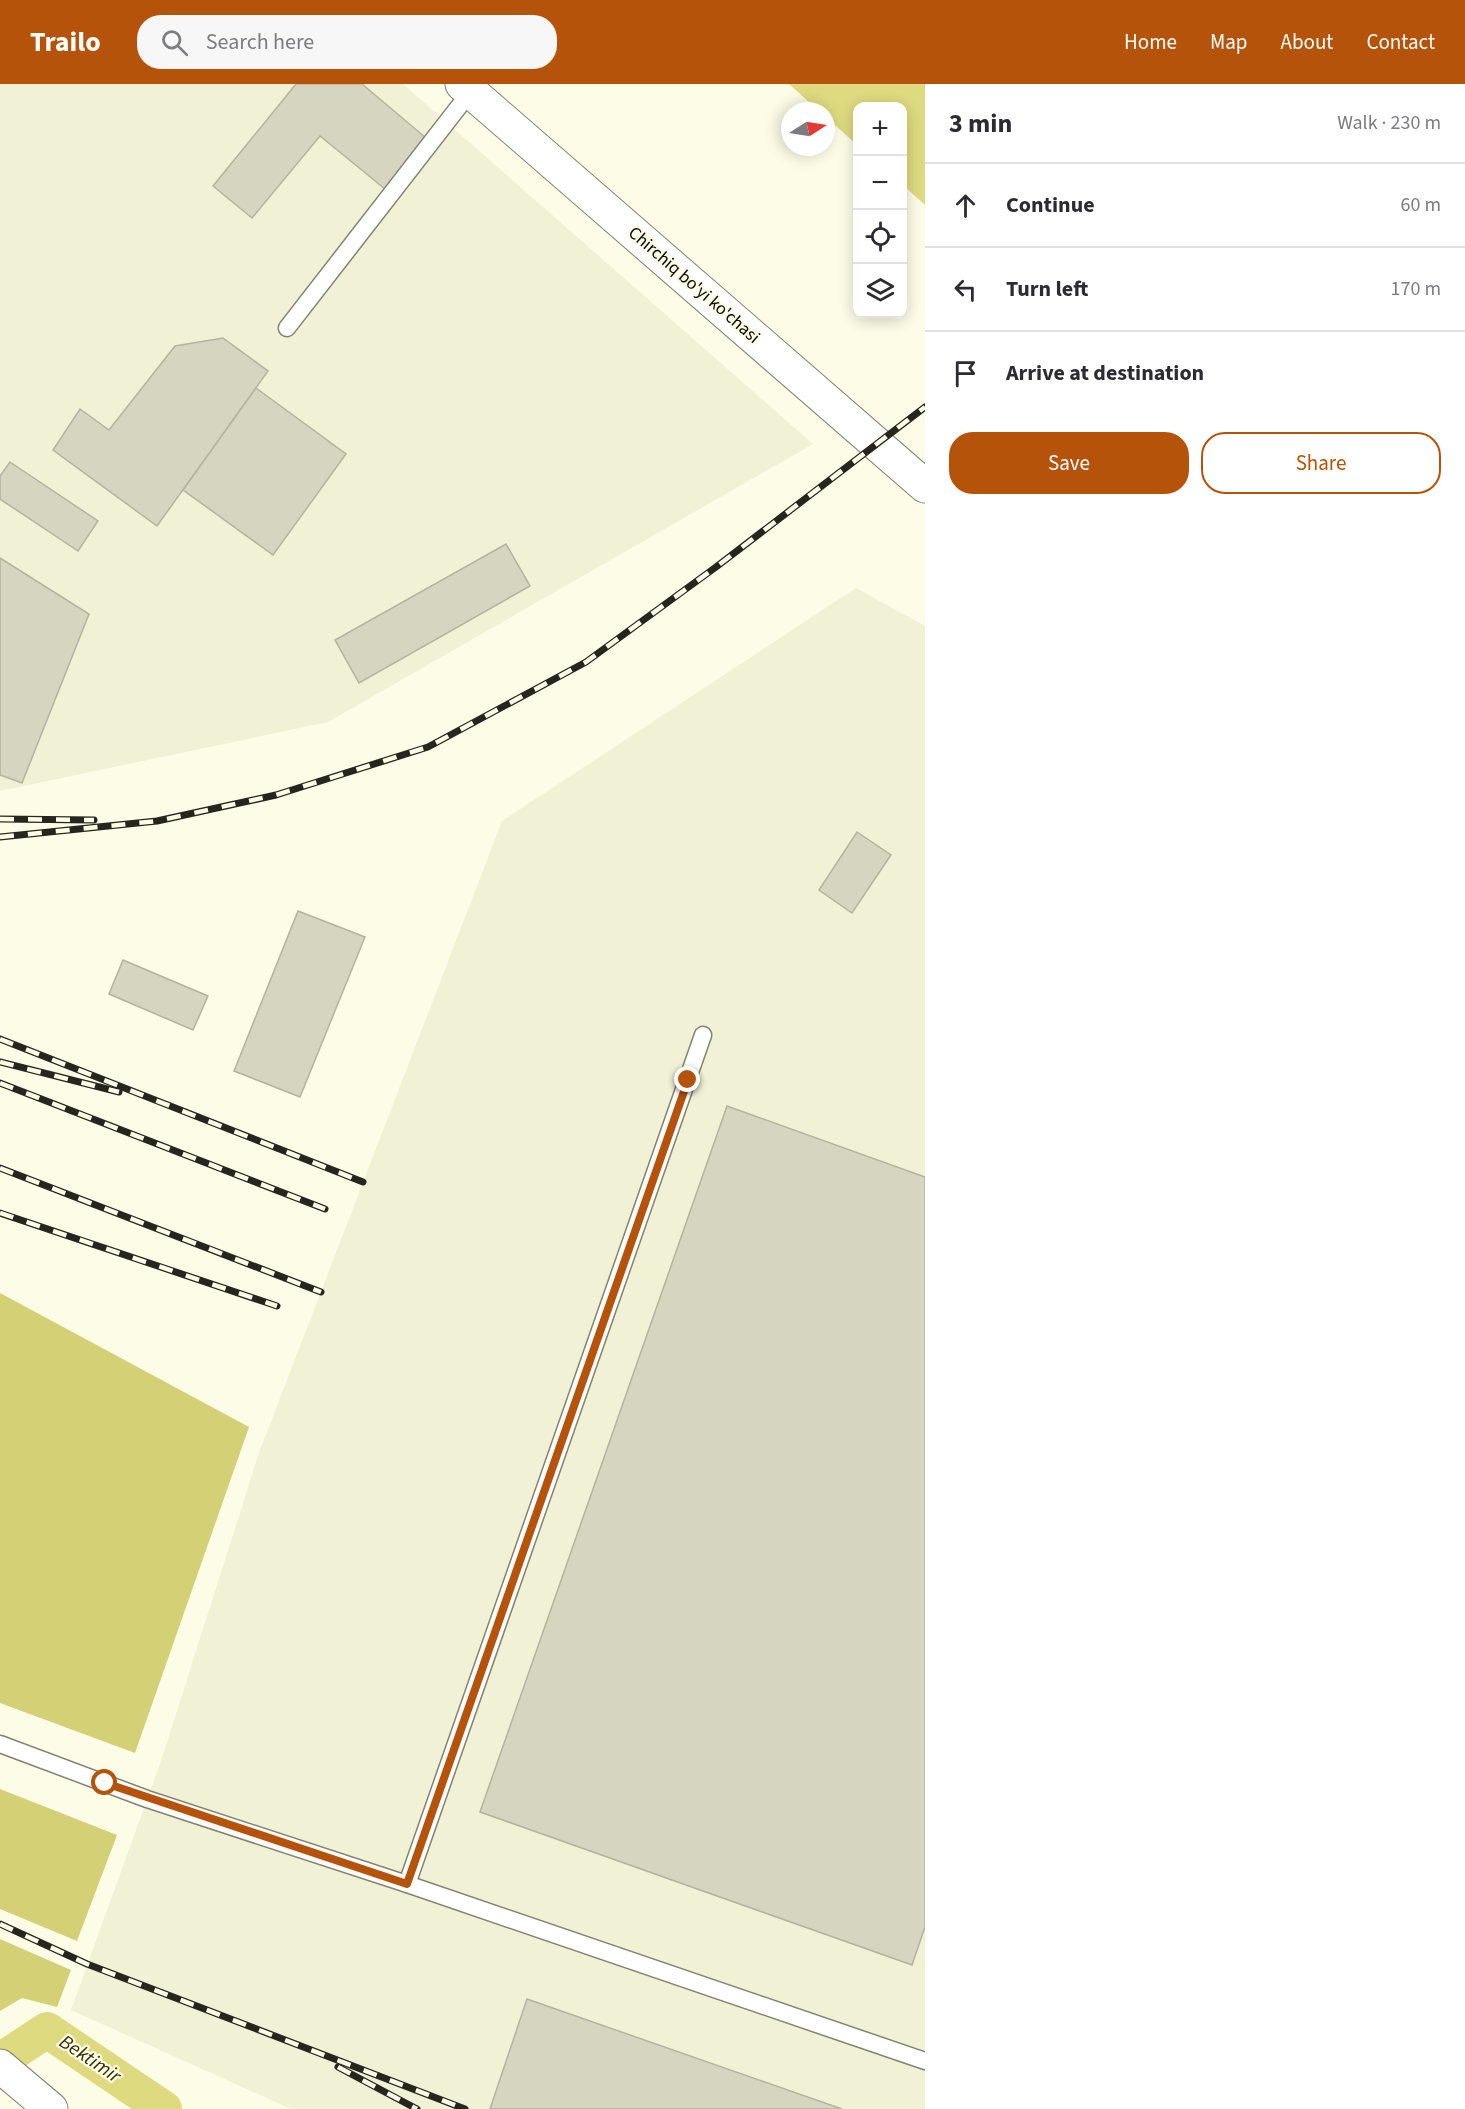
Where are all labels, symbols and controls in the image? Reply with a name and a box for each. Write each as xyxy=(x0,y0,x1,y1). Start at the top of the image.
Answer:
search box xyxy=(137,15,557,69)
text: Trailo xyxy=(30,22,101,62)
icon: search xyxy=(158,26,191,59)
text: Search here xyxy=(206,26,314,58)
text: Home xyxy=(1124,27,1177,57)
text: Map xyxy=(1210,27,1248,57)
text: About xyxy=(1281,27,1333,57)
text: Contact xyxy=(1366,27,1435,57)
north arrow xyxy=(781,102,835,156)
map controls xyxy=(853,102,907,318)
button: + xyxy=(853,102,907,156)
text: 3 min xyxy=(949,105,1012,142)
text: Walk · 230 m xyxy=(1337,109,1441,137)
button: − xyxy=(853,156,907,210)
icon: ahead xyxy=(949,189,982,222)
text: Continue xyxy=(1006,189,1095,221)
text: 60 m xyxy=(1401,191,1441,219)
button: locate xyxy=(853,210,907,264)
street label: Chirchiq bo'yi ko'chasi xyxy=(623,221,765,349)
button: layers xyxy=(853,264,907,318)
icon: left xyxy=(949,273,982,306)
text: Turn left xyxy=(1006,273,1088,305)
text: 170 m xyxy=(1391,275,1441,303)
icon: arrive xyxy=(949,357,982,390)
text: Arrive at destination xyxy=(1006,357,1204,389)
button: Save xyxy=(949,432,1189,494)
button: Share xyxy=(1201,432,1441,494)
route end xyxy=(674,1066,700,1092)
route start xyxy=(91,1769,117,1795)
water label: Bektimir xyxy=(54,2028,127,2091)

